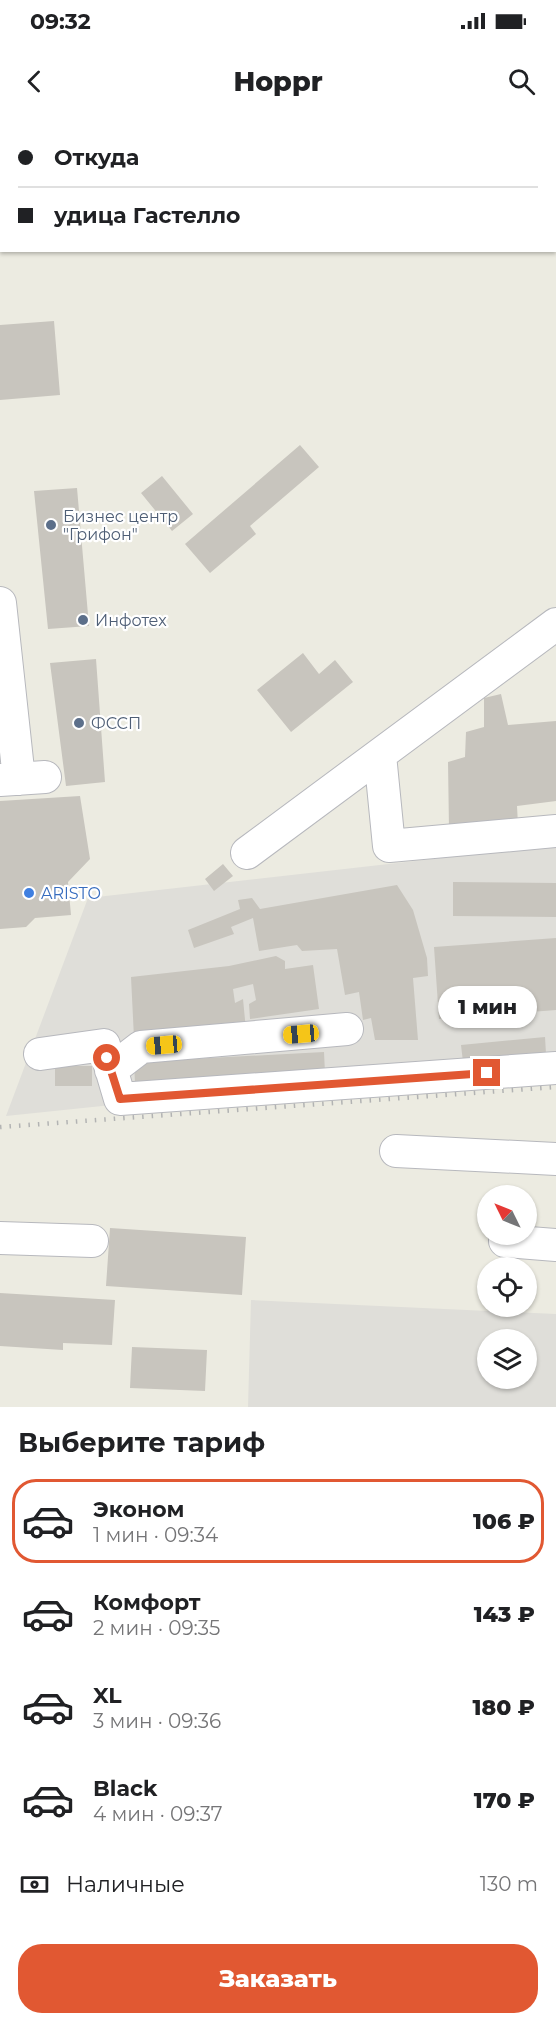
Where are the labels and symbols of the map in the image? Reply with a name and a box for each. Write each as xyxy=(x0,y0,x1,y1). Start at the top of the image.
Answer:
place label: Бизнес центр "Грифон" xyxy=(63,507,178,544)
marker: Бизнес центр "Грифон" xyxy=(44,518,58,532)
place label: Инфотех xyxy=(95,611,167,630)
marker: Инфотех xyxy=(76,613,90,627)
place label: ФССП xyxy=(91,714,141,733)
marker: ФССП xyxy=(72,716,86,730)
place label: ARISTO xyxy=(41,884,101,903)
marker: ARISTO xyxy=(22,886,36,900)
callout: 1 мин xyxy=(438,986,536,1028)
car xyxy=(282,1023,320,1045)
car xyxy=(145,1034,183,1056)
route start xyxy=(93,1044,120,1071)
route end xyxy=(473,1059,500,1086)
north arrow xyxy=(477,1185,537,1245)

